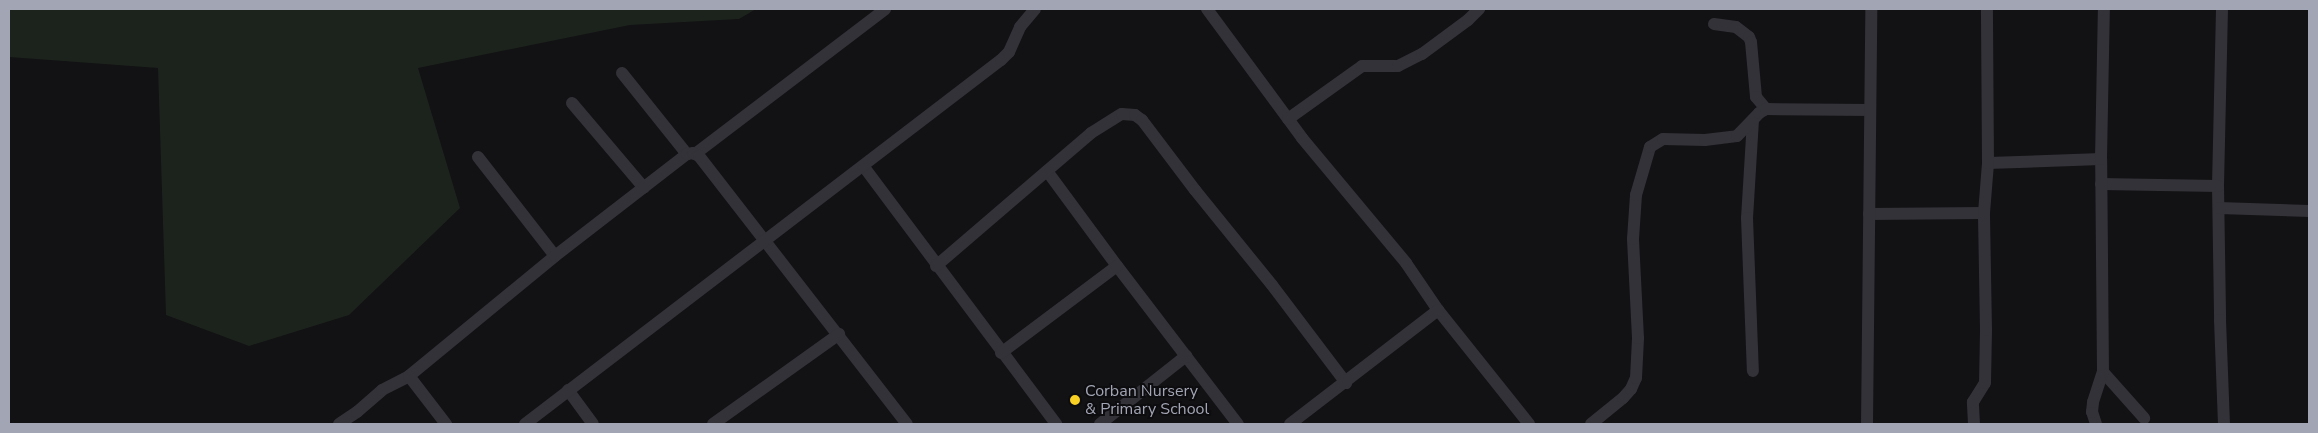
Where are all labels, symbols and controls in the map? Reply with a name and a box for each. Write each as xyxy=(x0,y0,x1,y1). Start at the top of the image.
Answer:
place label: Corban Nursery & Primary School xyxy=(1085,381,1209,419)
marker: Corban Nursery & Primary School xyxy=(1069,394,1081,406)

